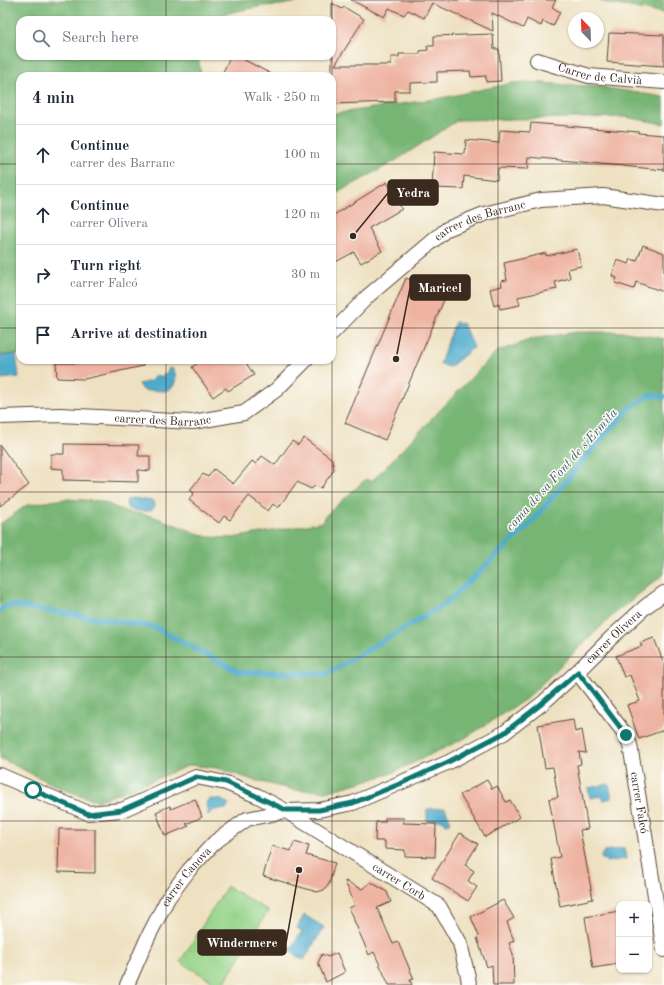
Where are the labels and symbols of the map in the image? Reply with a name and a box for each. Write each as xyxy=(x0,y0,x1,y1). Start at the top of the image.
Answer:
north arrow xyxy=(568,12,604,48)
street label: Carrer de Calvià xyxy=(556,62,643,87)
callout: Yedra xyxy=(388,180,438,205)
text: Yedra xyxy=(396,187,430,200)
street label: carrer des Barranc xyxy=(433,199,527,244)
callout: Maricel xyxy=(410,275,470,300)
text: Maricel xyxy=(418,282,462,295)
water label: coma de sa Font de s'Ermita xyxy=(504,406,620,534)
street label: carrer des Barranc xyxy=(114,413,212,429)
street label: carrer Olivera xyxy=(584,608,644,666)
route end xyxy=(617,726,635,744)
street label: carrer Falcó xyxy=(628,771,650,835)
route start xyxy=(24,781,42,799)
street label: carrer Canova xyxy=(160,845,214,909)
street label: carrer Corb xyxy=(370,861,427,903)
callout: Windermere xyxy=(198,930,286,955)
text: Windermere xyxy=(206,937,278,950)

